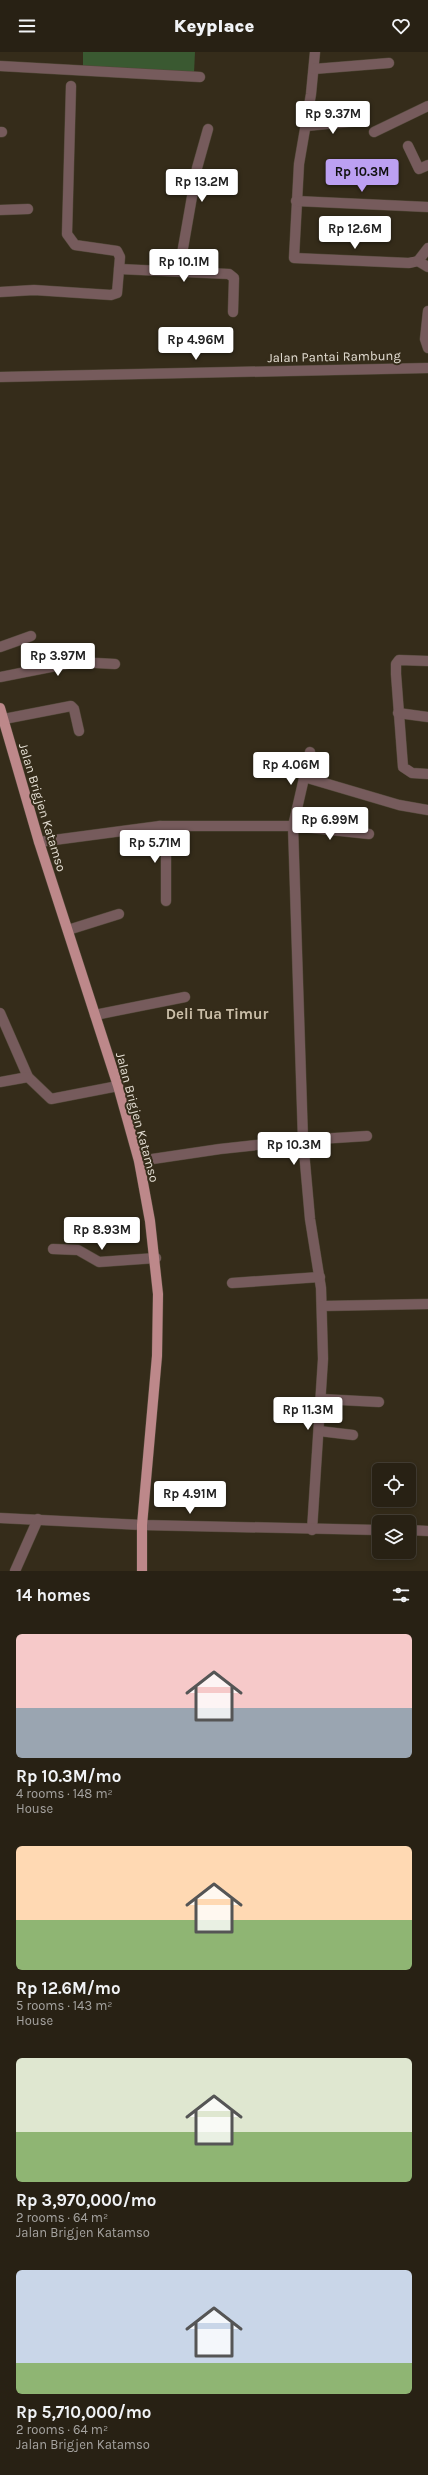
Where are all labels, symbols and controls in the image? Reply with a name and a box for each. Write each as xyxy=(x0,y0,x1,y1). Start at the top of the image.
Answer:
icon: menu xyxy=(16,15,38,37)
text: Keyplace xyxy=(174,15,254,37)
icon: heart xyxy=(390,15,412,37)
pin: Rp 9.37M xyxy=(292,101,374,135)
text: Rp 9.37M xyxy=(305,106,361,121)
pin: Rp 10.3M xyxy=(321,159,403,193)
text: Rp 10.3M xyxy=(335,164,389,179)
pin: Rp 13.2M xyxy=(161,169,243,203)
text: Rp 13.2M xyxy=(175,174,229,189)
pin: Rp 12.6M xyxy=(314,216,396,250)
text: Rp 12.6M xyxy=(328,221,382,236)
pin: Rp 10.1M xyxy=(143,249,225,283)
text: Rp 10.1M xyxy=(158,254,210,269)
pin: Rp 4.96M xyxy=(155,327,237,361)
text: Rp 4.96M xyxy=(167,332,225,347)
street label: Jalan Pantai Rambung xyxy=(267,348,401,365)
pin: Rp 3.97M xyxy=(17,643,99,677)
text: Rp 3.97M xyxy=(30,648,86,663)
street label: Jalan Brigjen Katamso xyxy=(16,741,69,873)
pin: Rp 4.06M xyxy=(250,752,332,786)
text: Rp 4.06M xyxy=(262,757,320,772)
pin: Rp 6.99M xyxy=(289,807,371,841)
text: Rp 6.99M xyxy=(301,812,359,827)
pin: Rp 5.71M xyxy=(114,830,196,864)
text: Rp 5.71M xyxy=(129,835,181,850)
district label: Deli Tua Timur xyxy=(166,1005,268,1023)
street label: Jalan Brigjen Katamso xyxy=(113,1050,162,1184)
pin: Rp 10.3M xyxy=(253,1132,335,1166)
text: Rp 10.3M xyxy=(267,1137,321,1152)
pin: Rp 8.93M xyxy=(61,1217,143,1251)
text: Rp 8.93M xyxy=(73,1222,131,1237)
pin: Rp 11.3M xyxy=(267,1397,349,1431)
text: Rp 11.3M xyxy=(282,1402,334,1417)
map controls xyxy=(372,1463,416,1559)
button: locate xyxy=(372,1463,416,1507)
pin: Rp 4.91M xyxy=(149,1481,231,1515)
text: Rp 4.91M xyxy=(163,1486,217,1501)
button: layers xyxy=(372,1515,416,1559)
icon: filters xyxy=(390,1584,412,1606)
text: 14 homes xyxy=(16,1585,91,1605)
icon: home xyxy=(178,1660,250,1732)
text: Rp 10.3M/mo xyxy=(16,1766,121,1786)
text: 4 rooms · 148 m² xyxy=(16,1786,113,1801)
text: House xyxy=(16,1801,53,1816)
icon: home xyxy=(178,1872,250,1944)
text: Rp 12.6M/mo xyxy=(16,1978,121,1998)
text: 5 rooms · 143 m² xyxy=(16,1998,113,2013)
text: House xyxy=(16,2013,53,2028)
icon: home xyxy=(178,2084,250,2156)
text: Rp 3,970,000/mo xyxy=(16,2190,156,2210)
text: 2 rooms · 64 m² xyxy=(16,2210,108,2225)
text: Jalan Brigjen Katamso xyxy=(16,2225,150,2240)
icon: home xyxy=(178,2296,250,2368)
text: Rp 5,710,000/mo xyxy=(16,2402,151,2422)
text: 2 rooms · 64 m² xyxy=(16,2422,108,2437)
text: Jalan Brigjen Katamso xyxy=(16,2437,150,2452)

